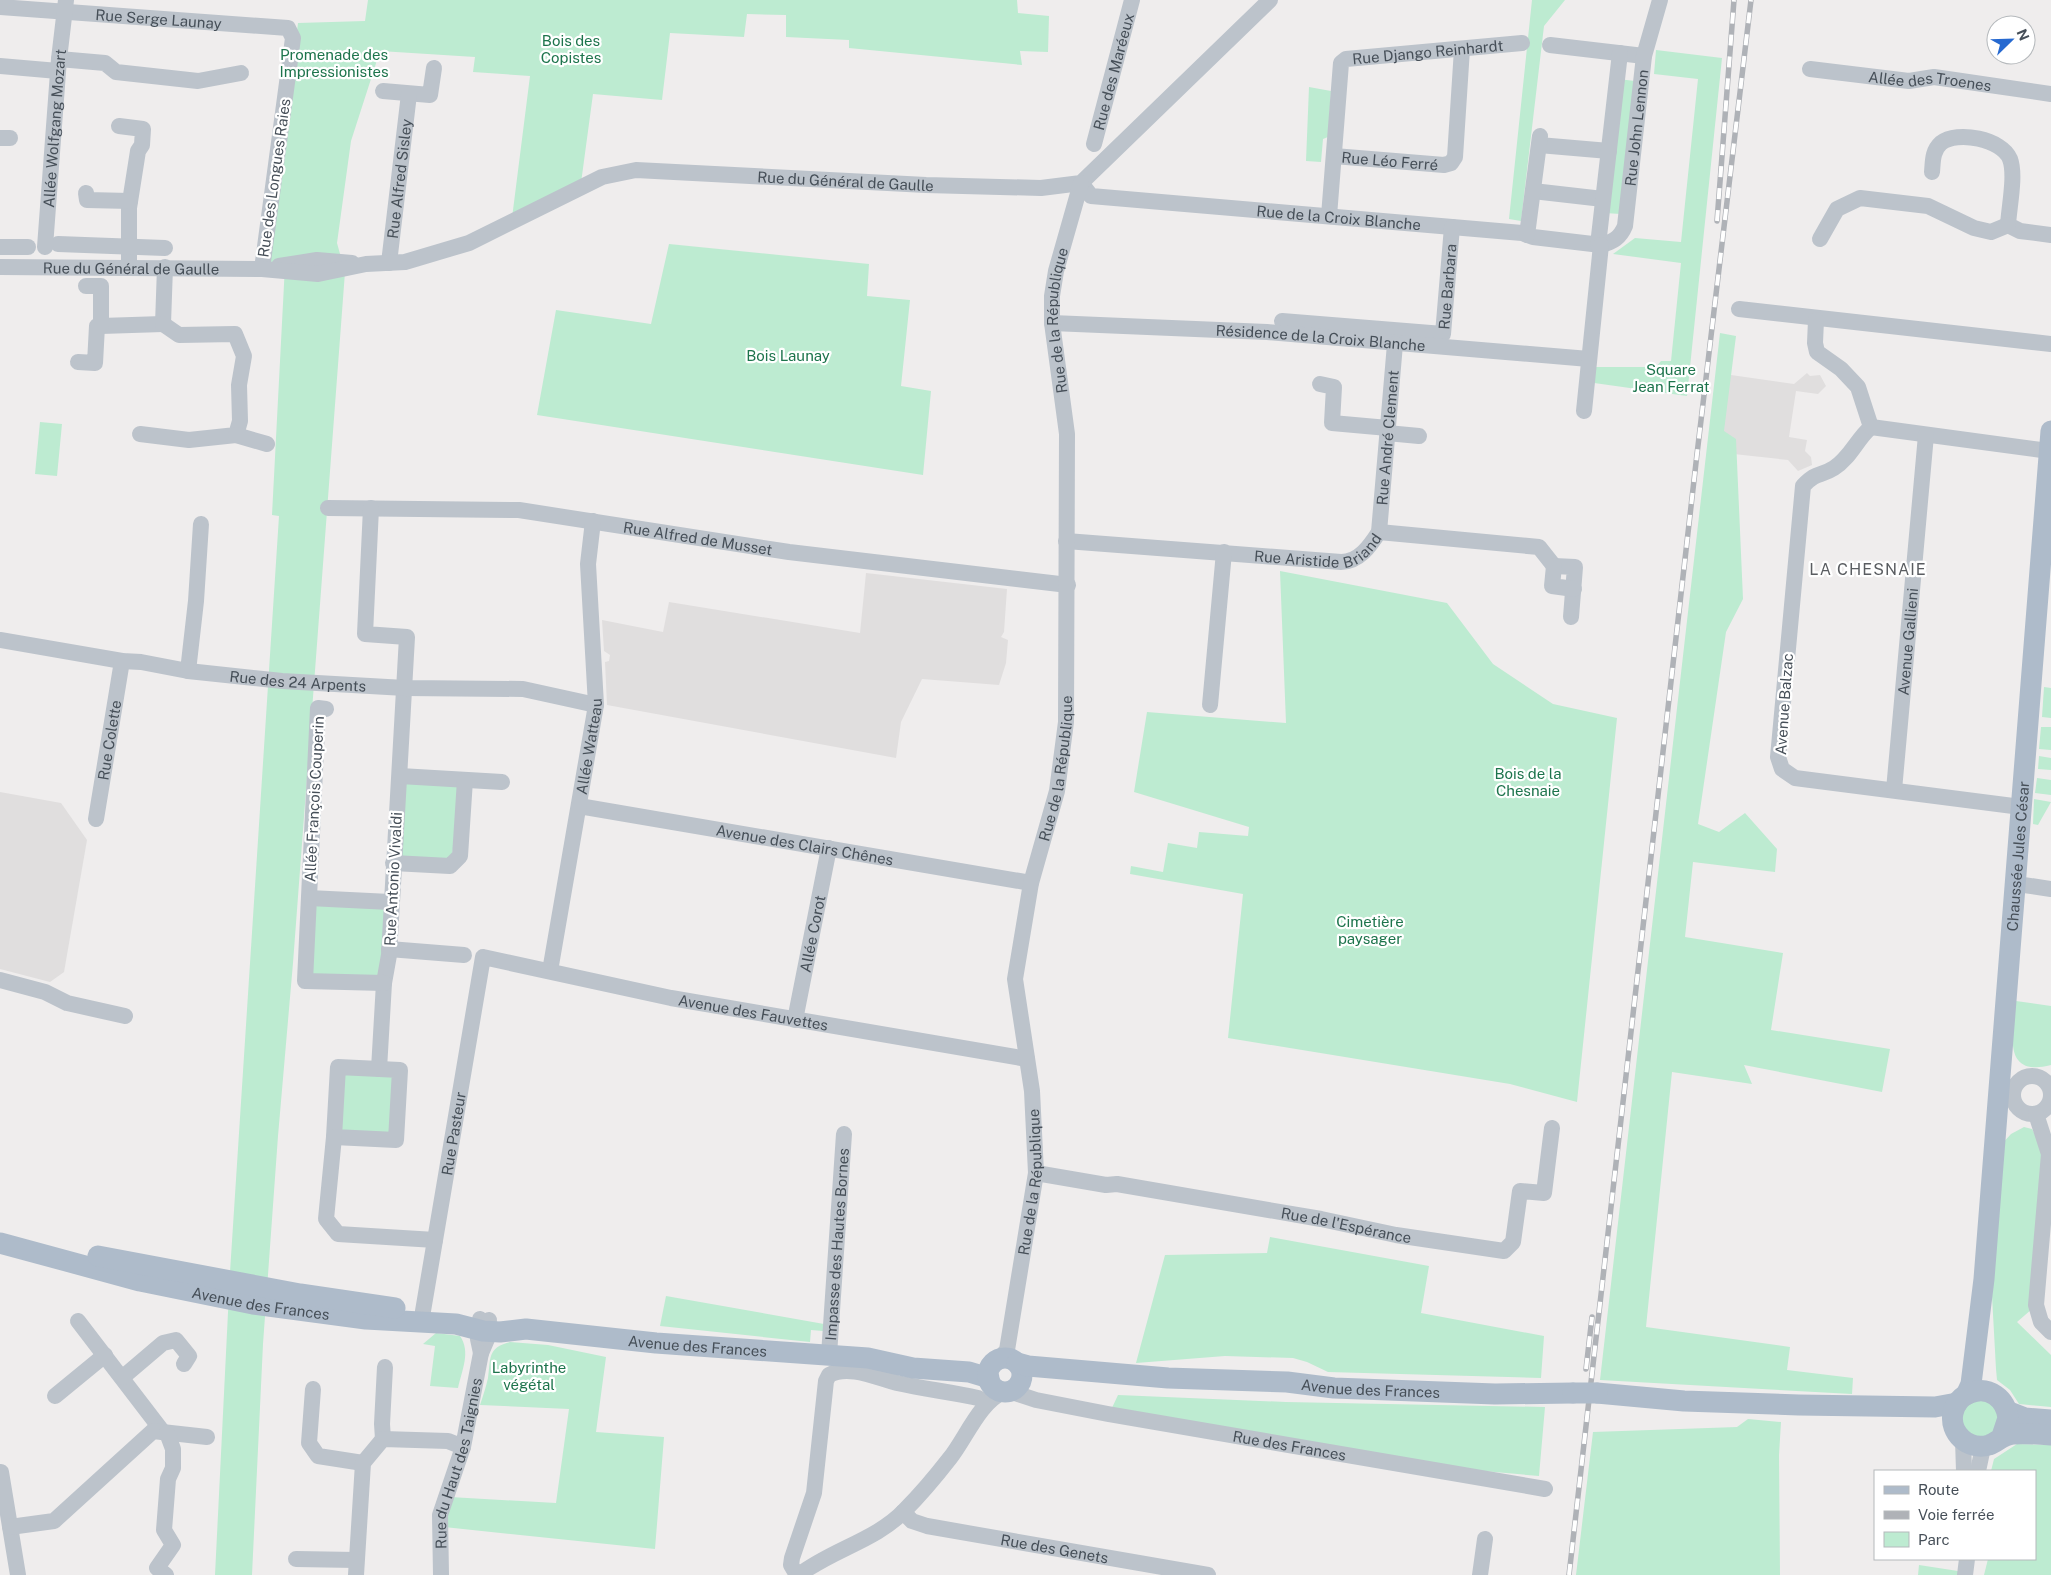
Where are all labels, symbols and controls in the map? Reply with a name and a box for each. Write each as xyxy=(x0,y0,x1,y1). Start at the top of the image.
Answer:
street label: Rue Serge Launay xyxy=(95,5,222,32)
street label: Rue des Maréeux xyxy=(1090,11,1137,132)
north arrow xyxy=(1986,15,2036,65)
text: N xyxy=(2013,27,2032,43)
park label: Bois des Copistes xyxy=(541,32,601,66)
street label: Rue Django Reinhardt xyxy=(1352,36,1504,67)
park label: Promenade des Impressionistes xyxy=(279,46,389,80)
street label: Allée Wolfgang Mozart xyxy=(39,48,69,208)
street label: Rue John Lennon xyxy=(1621,68,1651,187)
street label: Allée des Troenes xyxy=(1868,68,1993,94)
street label: Rue des Longues Raies xyxy=(254,98,294,258)
street label: Rue Alfred Sisley xyxy=(383,118,415,239)
street label: Rue Léo Ferré xyxy=(1341,148,1439,173)
street label: Rue du Général de Gaulle xyxy=(757,168,934,194)
street label: Rue de la Croix Blanche xyxy=(1256,202,1422,233)
street label: Rue Barbara xyxy=(1435,243,1459,330)
street label: Rue de la République xyxy=(1043,245,1071,395)
street label: Rue du Général de Gaulle xyxy=(43,259,219,277)
street label: Résidence de la Croix Blanche xyxy=(1215,321,1426,354)
park label: Bois Launay xyxy=(746,347,830,364)
park label: Square Jean Ferrat xyxy=(1632,361,1710,395)
street label: Rue André Clement xyxy=(1373,369,1401,506)
street label: Rue Alfred de Musset xyxy=(622,518,774,558)
street label: Rue Aristide Briand xyxy=(1253,530,1384,571)
district label: LA CHESNAIE xyxy=(1809,560,1927,579)
street label: Avenue Gallieni xyxy=(1894,587,1921,696)
street label: Avenue Balzac xyxy=(1772,653,1796,755)
street label: Rue des 24 Arpents xyxy=(229,667,367,694)
street label: Rue de la République xyxy=(1035,696,1075,843)
street label: Allée Watteau xyxy=(572,698,605,796)
street label: Rue Colette xyxy=(94,699,124,781)
street label: Allée François Couperin xyxy=(301,716,327,882)
park label: Bois de la Chesnaie xyxy=(1494,765,1562,799)
street label: Chaussée Jules César xyxy=(2003,780,2032,932)
street label: Rue Antonio Vivaldi xyxy=(381,811,405,947)
street label: Avenue des Clairs Chênes xyxy=(715,821,895,868)
street label: Allée Corot xyxy=(796,893,828,974)
park label: Cimetière paysager xyxy=(1336,913,1404,947)
street label: Avenue des Fauvettes xyxy=(677,991,830,1033)
street label: Rue Pasteur xyxy=(438,1090,469,1177)
street label: Rue de la République xyxy=(1014,1108,1045,1256)
street label: Impasse des Hautes Bornes xyxy=(822,1147,852,1341)
street label: Rue de l'Espérance xyxy=(1280,1204,1413,1246)
street label: Avenue des Frances xyxy=(191,1283,331,1323)
street label: Avenue des Frances xyxy=(627,1332,768,1359)
park label: Labyrinthe végétal xyxy=(492,1359,566,1393)
street label: Avenue des Frances xyxy=(1300,1375,1440,1400)
street label: Rue du Haut des Taignies xyxy=(431,1376,485,1549)
street label: Rue des Frances xyxy=(1232,1427,1348,1463)
legend xyxy=(1874,1470,2036,1560)
text: Route xyxy=(1918,1481,1959,1498)
text: Voie ferrée xyxy=(1918,1506,1995,1523)
street label: Rue des Genets xyxy=(999,1531,1110,1566)
text: Parc xyxy=(1918,1531,1950,1548)

